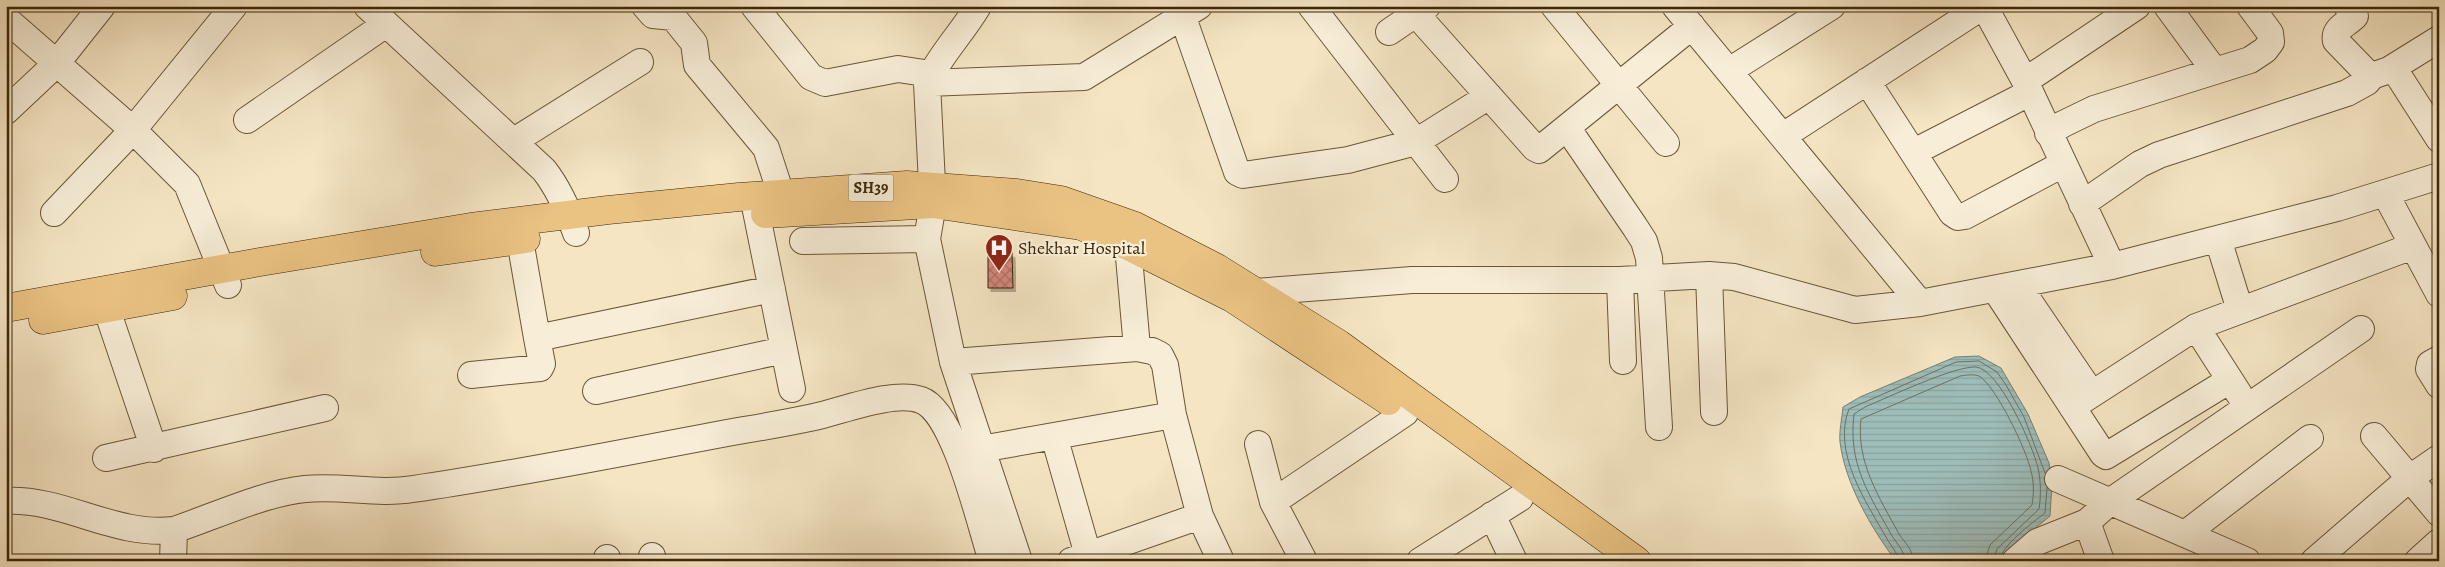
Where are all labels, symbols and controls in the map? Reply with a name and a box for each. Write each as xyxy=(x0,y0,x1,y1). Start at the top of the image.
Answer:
road number: SH39 xyxy=(848,174,894,202)
hospital icon: Shekhar Hospital xyxy=(984,233,1014,272)
place label: Shekhar Hospital xyxy=(1018,236,1146,260)

